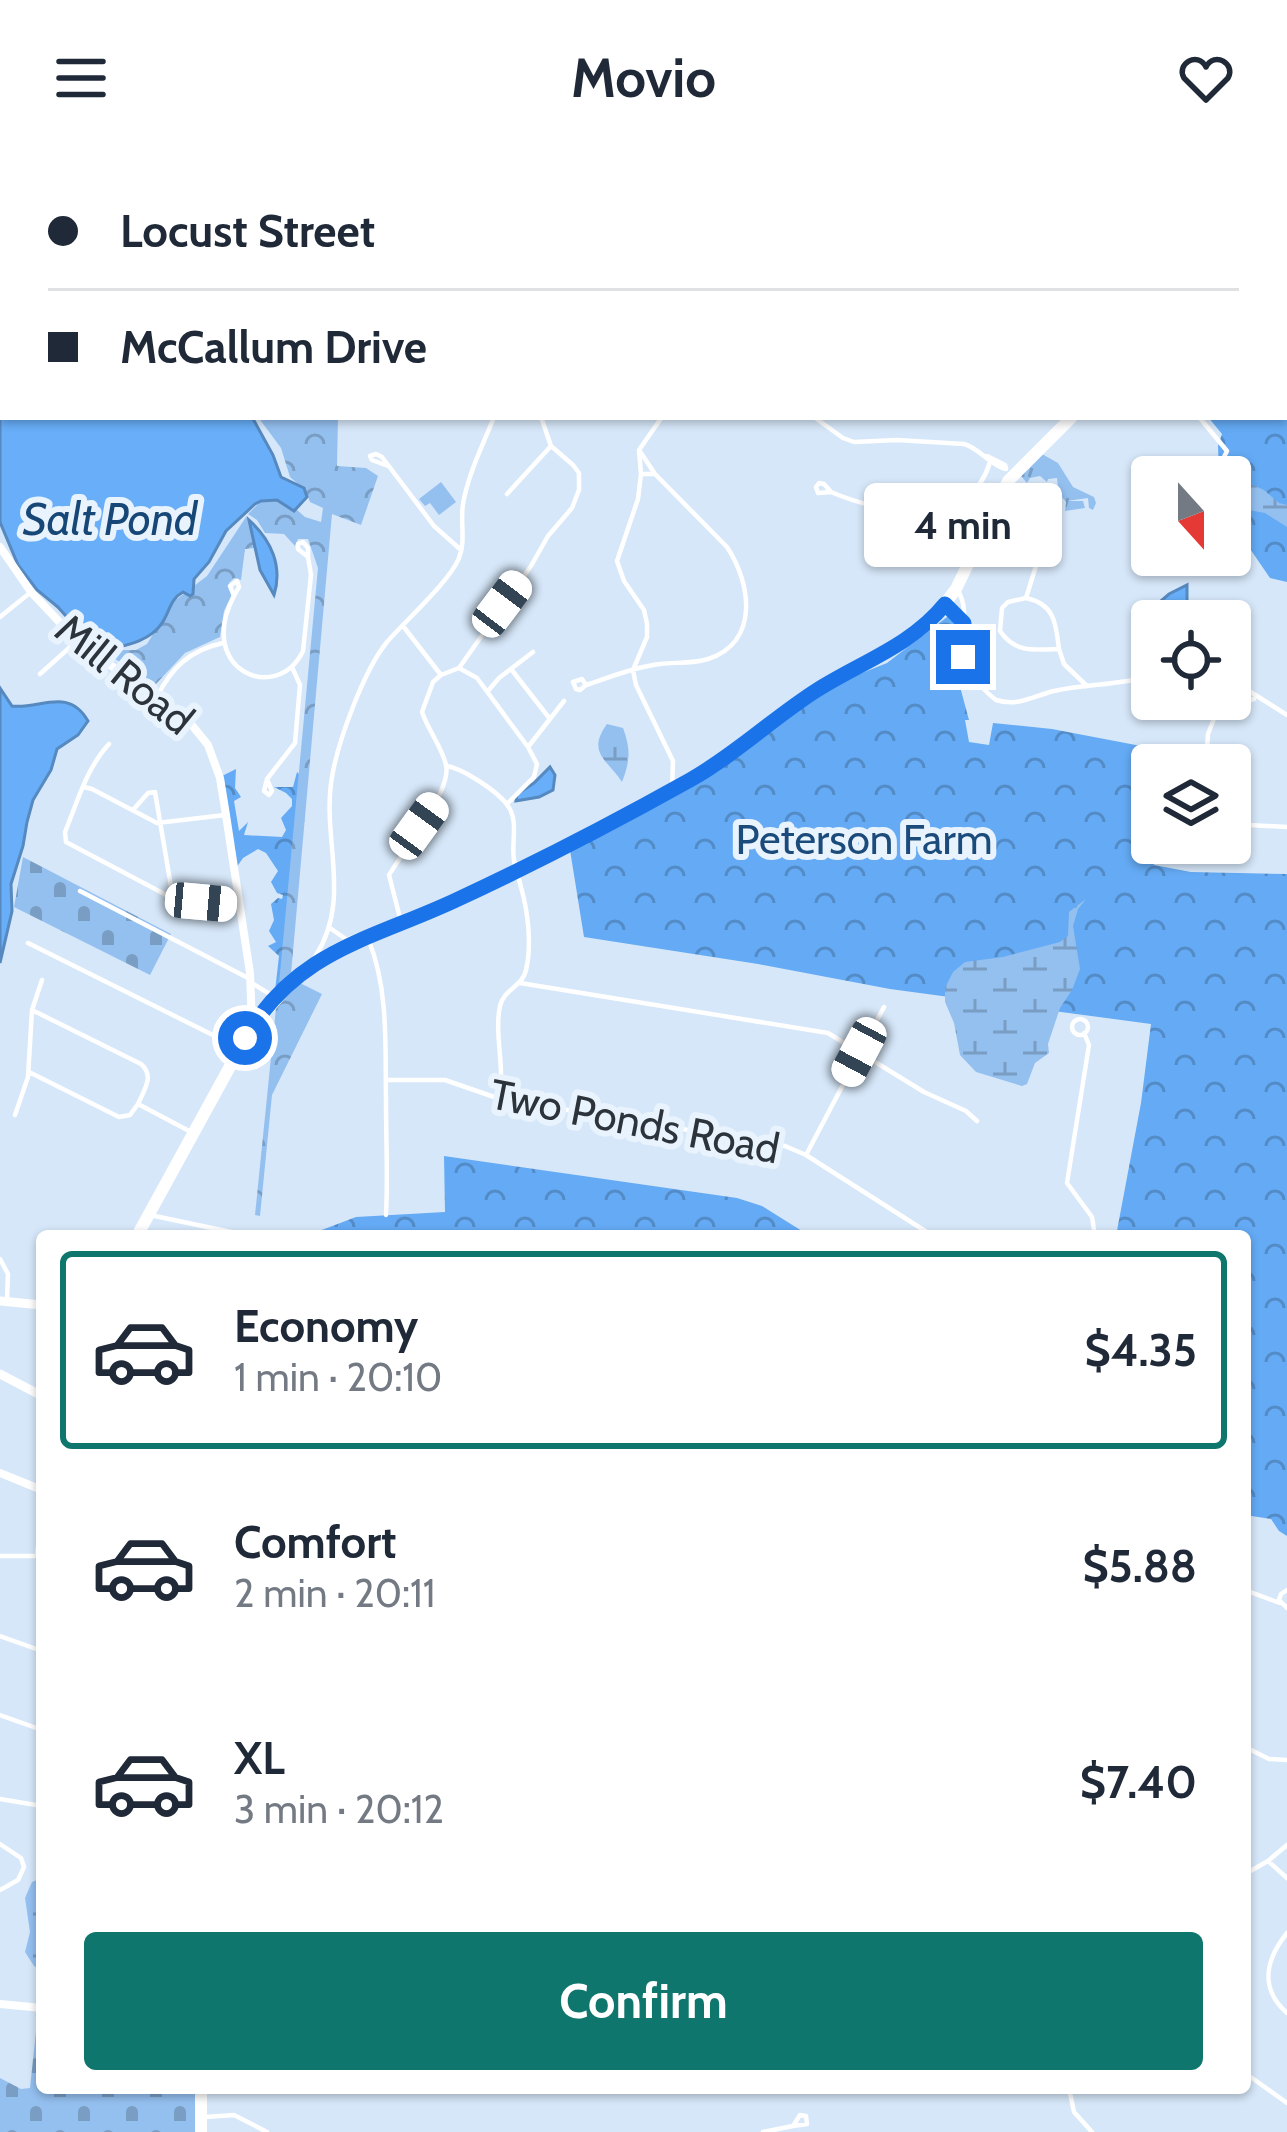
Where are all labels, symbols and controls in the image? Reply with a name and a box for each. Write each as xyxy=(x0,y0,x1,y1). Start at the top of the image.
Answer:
icon: menu xyxy=(48,45,114,111)
text: Movio xyxy=(571,45,716,111)
icon: heart xyxy=(1173,45,1239,111)
text: Locust Street xyxy=(120,204,375,258)
text: McCallum Drive xyxy=(120,320,427,374)
north arrow xyxy=(1131,456,1251,576)
map controls xyxy=(1131,456,1251,864)
callout: 4 min xyxy=(864,483,1062,567)
water label: Salt Pond xyxy=(23,492,199,546)
text: 4 min xyxy=(914,501,1012,549)
car xyxy=(466,564,538,644)
button: locate xyxy=(1131,600,1251,720)
street label: Mill Road xyxy=(45,603,205,745)
route end xyxy=(936,630,990,684)
button: layers xyxy=(1131,744,1251,864)
car xyxy=(383,786,455,866)
park label: Peterson Farm xyxy=(736,813,993,865)
car xyxy=(164,881,238,923)
route start xyxy=(218,1011,272,1065)
car xyxy=(826,1012,892,1092)
street label: Two Ponds Road xyxy=(486,1067,784,1175)
icon: car xyxy=(90,1296,198,1404)
text: Economy xyxy=(234,1299,418,1353)
text: $4.35 xyxy=(1085,1323,1197,1377)
text: 1 min · 20:10 xyxy=(234,1353,442,1401)
icon: car xyxy=(90,1512,198,1620)
text: Comfort xyxy=(234,1515,397,1569)
text: $5.88 xyxy=(1082,1539,1197,1593)
text: 2 min · 20:11 xyxy=(234,1569,436,1617)
icon: car xyxy=(90,1728,198,1836)
text: XL xyxy=(234,1731,285,1785)
text: $7.40 xyxy=(1080,1755,1197,1809)
text: 3 min · 20:12 xyxy=(234,1785,444,1833)
button: Confirm xyxy=(84,1932,1203,2070)

